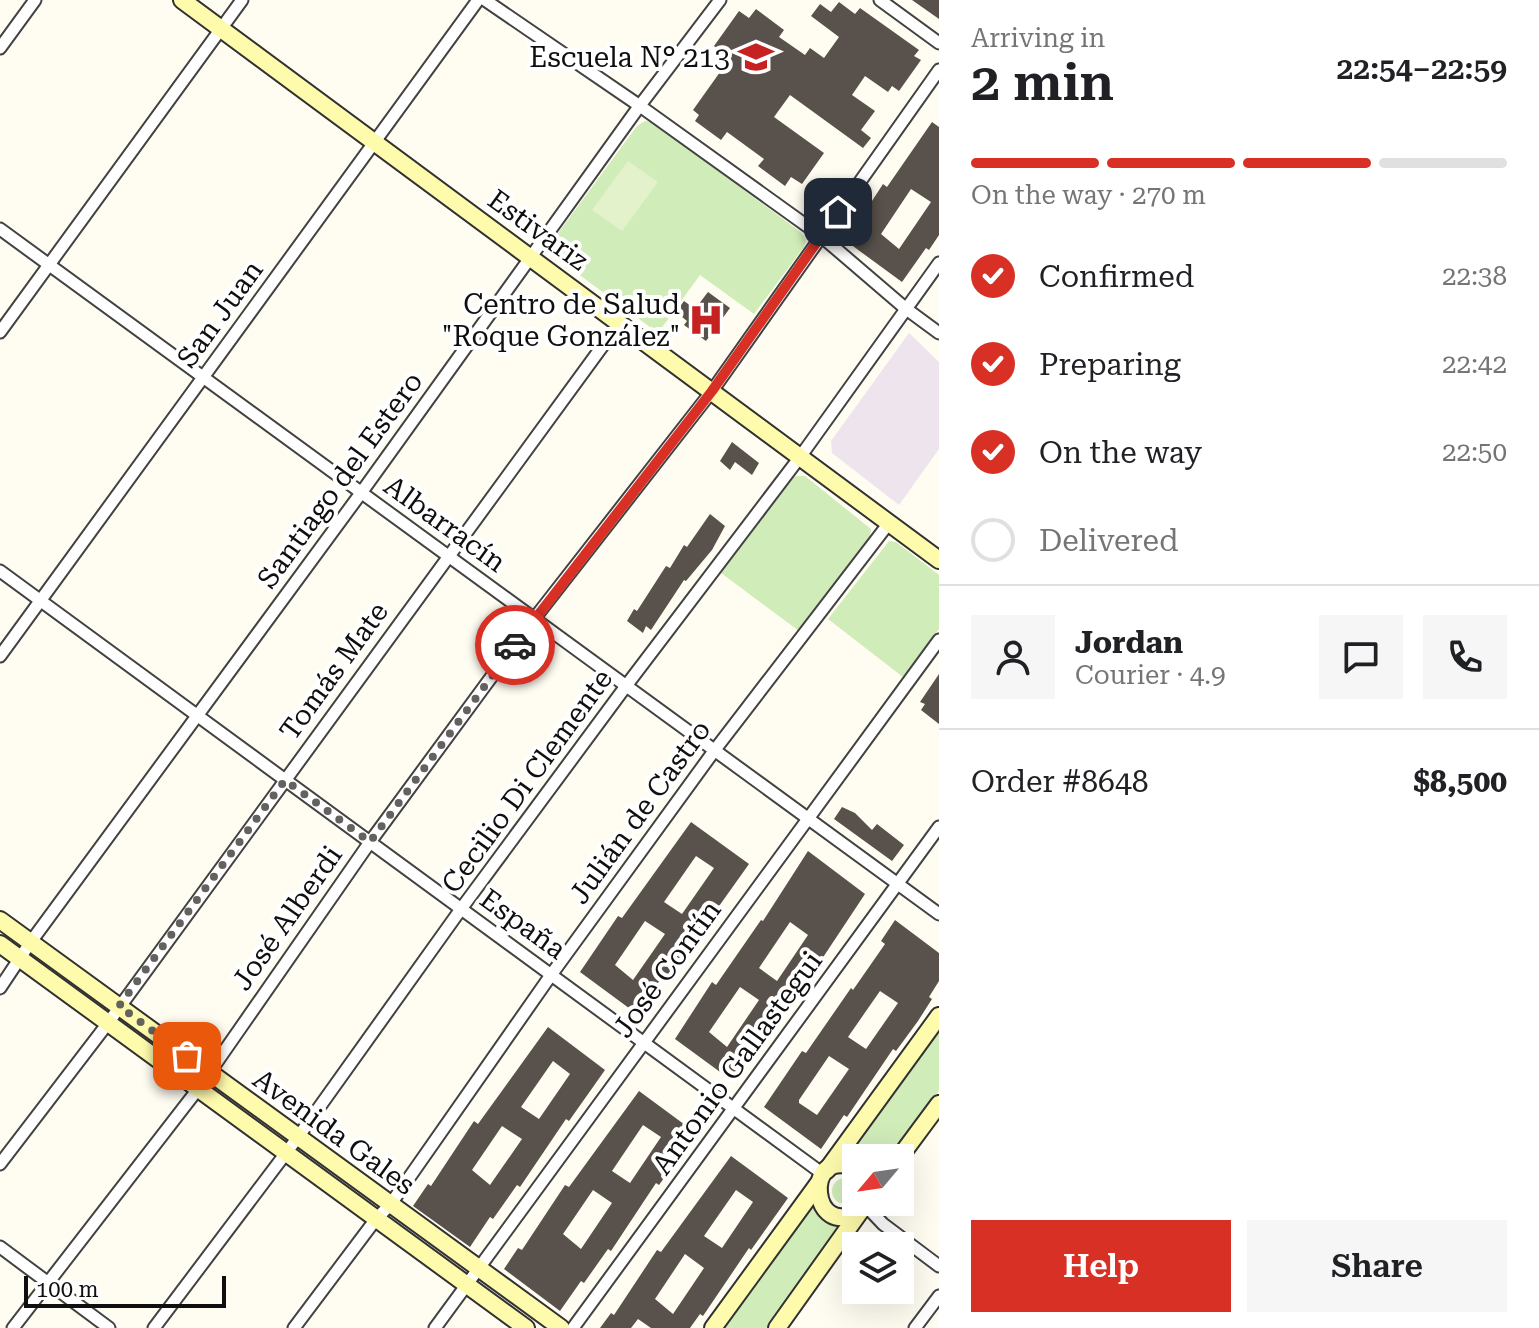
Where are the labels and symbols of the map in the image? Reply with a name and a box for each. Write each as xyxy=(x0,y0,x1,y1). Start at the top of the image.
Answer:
school or university icon: Escuela N° 213 xyxy=(737,38,775,76)
place label: Escuela N° 213 xyxy=(529,41,730,74)
pin xyxy=(804,178,872,246)
street label: Estivariz xyxy=(482,183,594,277)
street label: San Juan xyxy=(170,254,270,374)
place label: Centro de Salud "Roque González" xyxy=(442,288,680,353)
hospital icon: Centro de Salud "Roque González" xyxy=(687,301,725,339)
street label: Santiago del Estero xyxy=(250,365,430,595)
street label: Albarracín xyxy=(378,469,512,579)
street label: Tomás Mate xyxy=(273,596,395,746)
courier xyxy=(475,605,555,685)
street label: Cecilio Di Clemente xyxy=(435,663,619,899)
street label: Julián de Castro xyxy=(562,714,718,910)
street label: José Alberdi xyxy=(225,840,349,996)
street label: España xyxy=(474,882,572,966)
street label: José Contín xyxy=(606,894,728,1044)
street label: Antonio Gallastegui xyxy=(645,945,829,1181)
pin xyxy=(153,1022,221,1090)
street label: Avenida Gales xyxy=(247,1062,421,1202)
north arrow xyxy=(842,1144,914,1216)
scale bar xyxy=(24,1272,226,1308)

